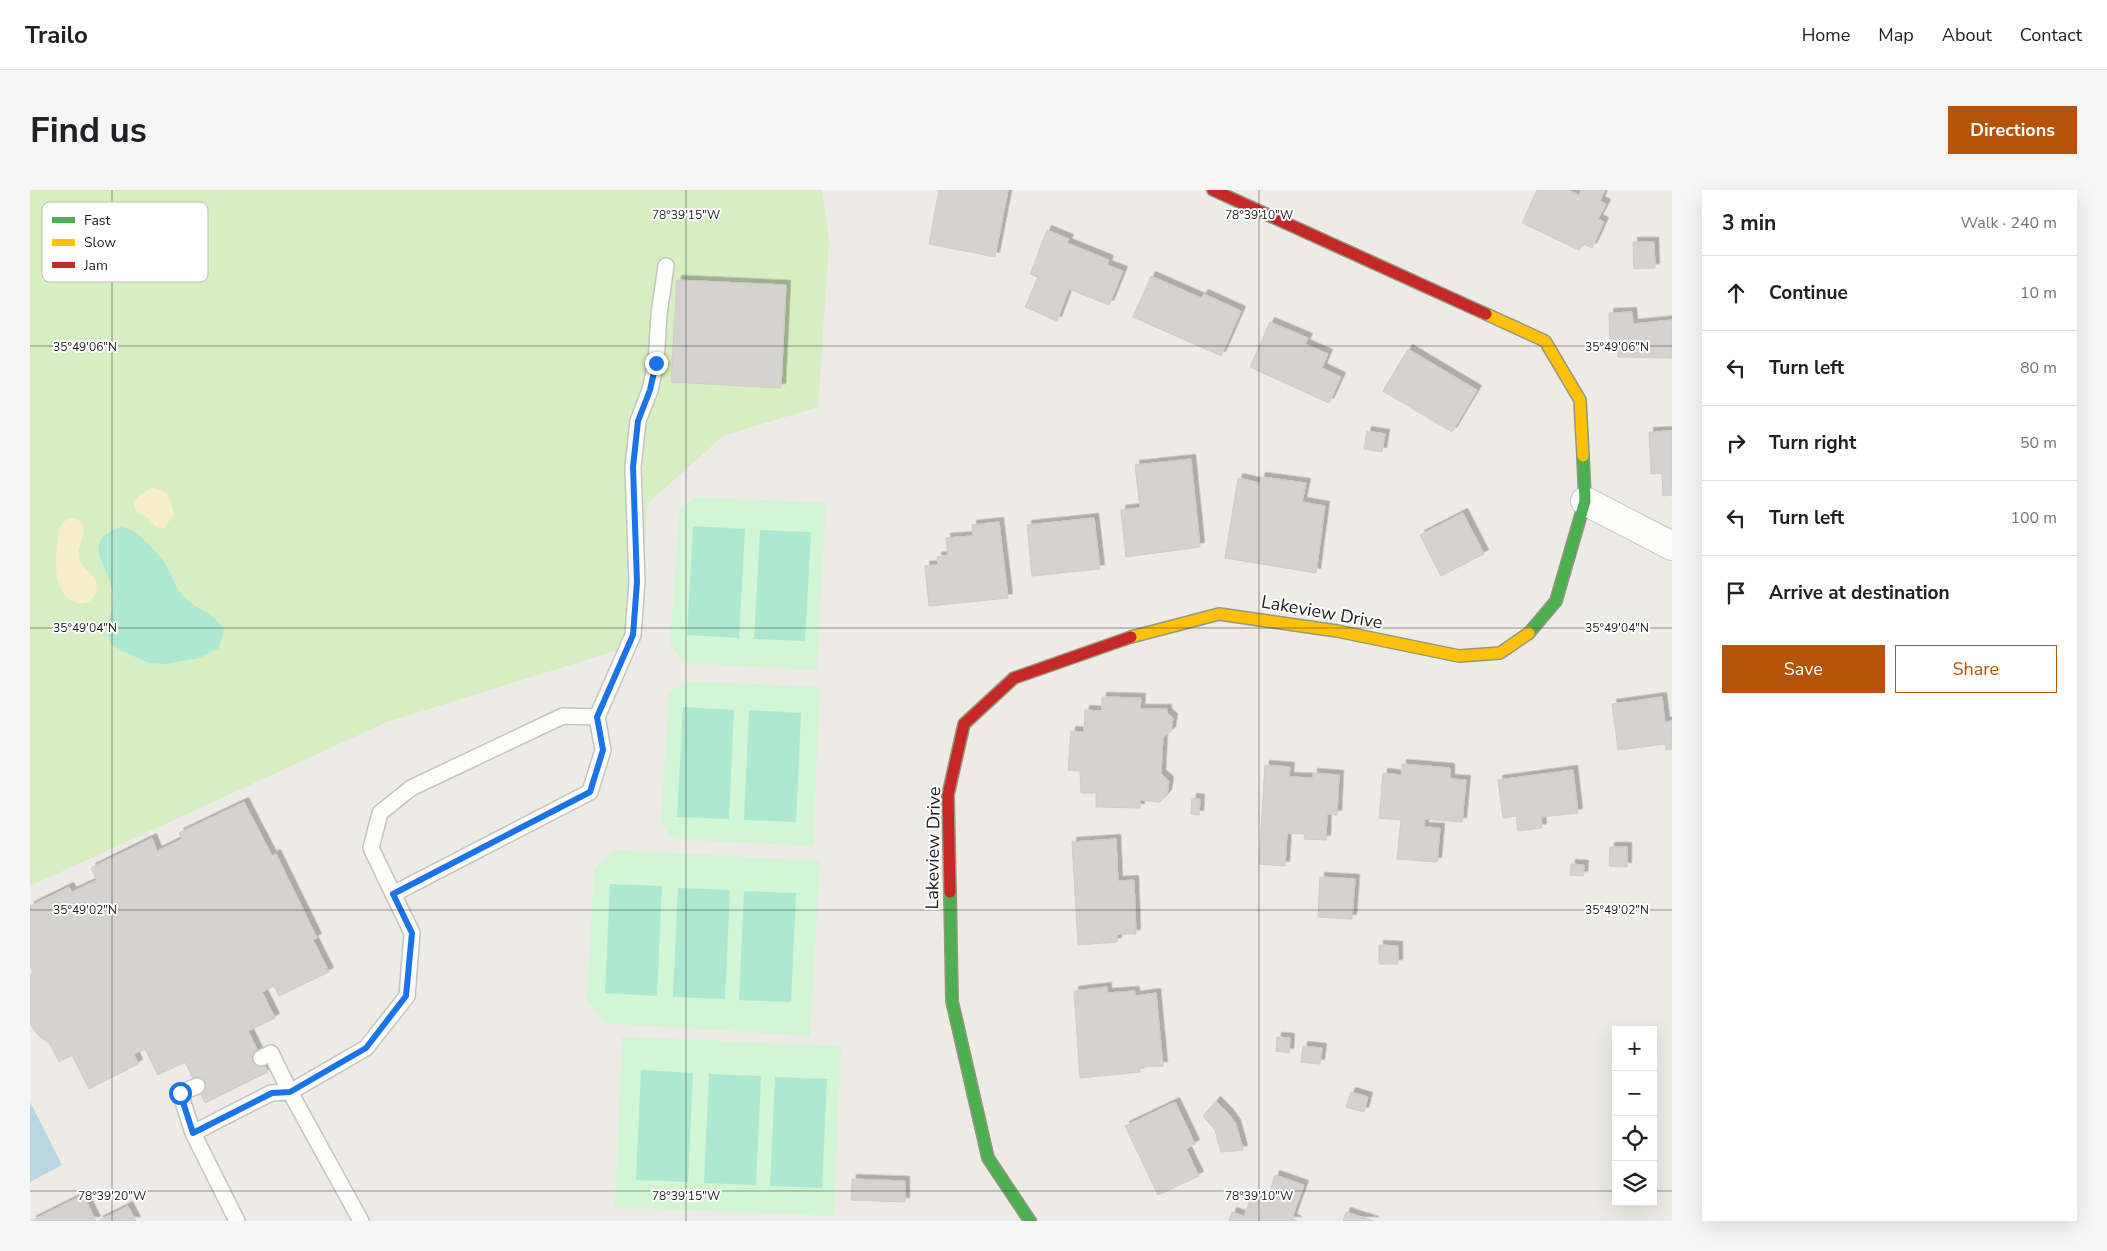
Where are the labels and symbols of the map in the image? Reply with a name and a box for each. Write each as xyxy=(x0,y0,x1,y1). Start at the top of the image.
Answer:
legend xyxy=(42,202,208,282)
text: 78°39'15"W xyxy=(652,207,720,223)
text: 78°39'10"W xyxy=(1225,207,1293,223)
text: Fast xyxy=(84,211,110,230)
text: Slow xyxy=(84,233,116,252)
text: Jam xyxy=(83,256,108,275)
text: 35°49'06"N xyxy=(53,339,117,355)
text: 35°49'06"N xyxy=(1585,339,1649,355)
route end xyxy=(645,352,668,375)
street label: Lakeview Drive xyxy=(1259,590,1385,634)
text: 35°49'04"N xyxy=(53,620,117,636)
text: 35°49'04"N xyxy=(1585,620,1649,636)
street label: Lakeview Drive xyxy=(920,786,946,910)
text: 35°49'02"N xyxy=(53,902,117,918)
text: 35°49'02"N xyxy=(1585,902,1649,918)
route start xyxy=(169,1082,192,1105)
text: 78°39'20"W xyxy=(78,1188,146,1204)
text: 78°39'15"W xyxy=(652,1188,720,1204)
text: 78°39'10"W xyxy=(1225,1188,1293,1204)

